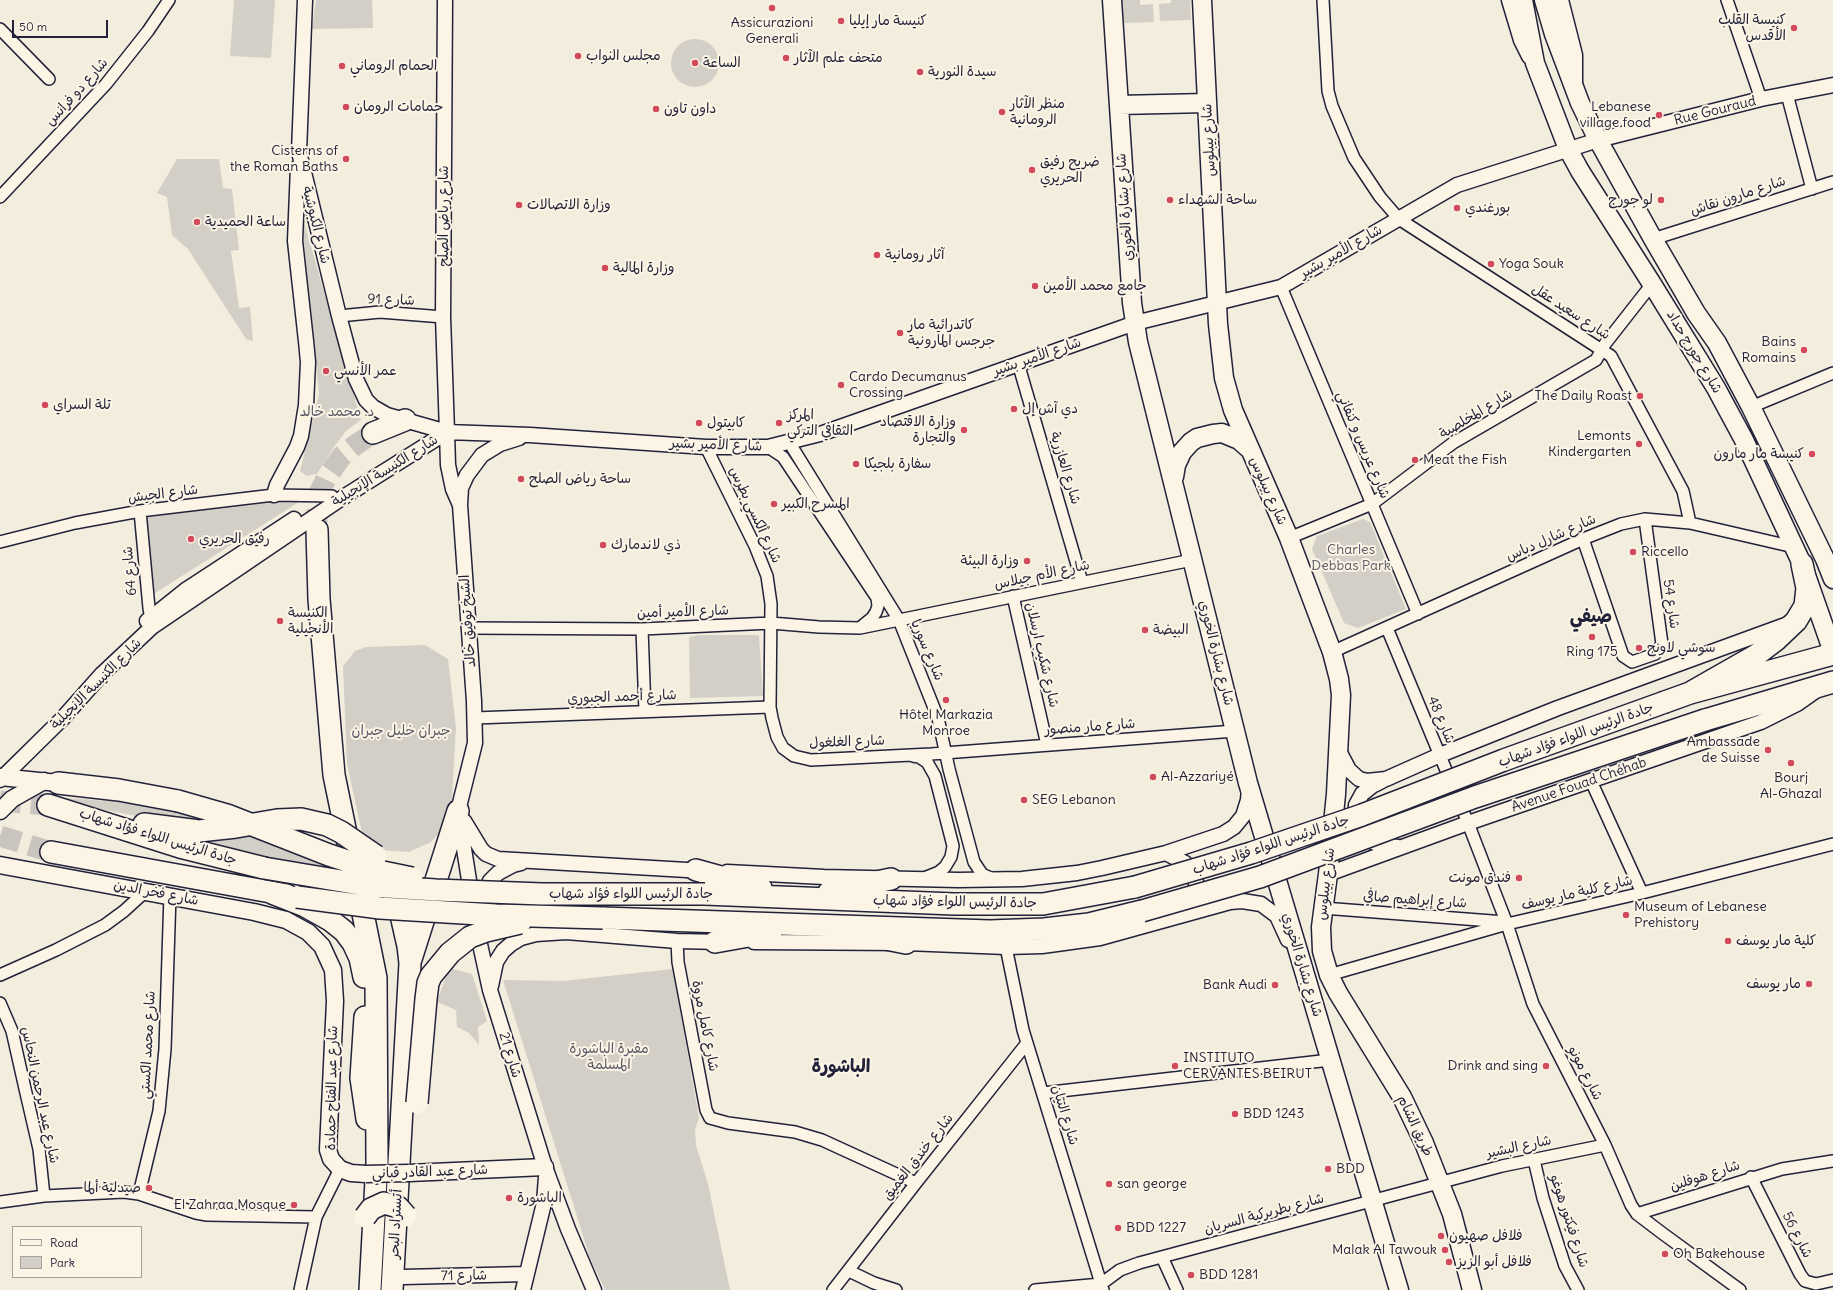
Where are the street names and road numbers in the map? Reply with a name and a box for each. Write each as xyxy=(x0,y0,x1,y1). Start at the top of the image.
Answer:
street label: شارع دو فرانس xyxy=(42,55,112,129)
street label: Rue Gouraud xyxy=(1672,93,1758,129)
street label: شارع بيبلوس xyxy=(1199,103,1219,177)
street label: شارع بشارة الخوري xyxy=(1113,153,1137,261)
street label: شارع رياض الصلح xyxy=(436,165,452,267)
street label: شارع مارون نقاش xyxy=(1688,173,1788,219)
street label: شارع الكبوشية xyxy=(298,185,334,265)
street label: شارع الأمير بشير xyxy=(1297,222,1385,282)
street label: شارع سعيد عقل xyxy=(1529,280,1613,344)
street label: شارع 91 xyxy=(367,291,415,309)
street label: شارع جورج حداد xyxy=(1663,307,1725,397)
street label: شارع الأمير بشير xyxy=(990,334,1084,380)
street label: شارع المخلصية xyxy=(1436,386,1516,442)
street label: شارع عريس و كنفاني xyxy=(1333,389,1393,501)
street label: شارع العازرية xyxy=(1046,430,1084,506)
street label: شارع الكنيسة الإنجيلية xyxy=(329,432,441,510)
street label: شارع الأمير بشير xyxy=(669,435,763,455)
street label: شارع بيبلوس xyxy=(1246,454,1290,528)
street label: شارع ألكسي بطرس xyxy=(725,464,785,566)
street label: شارع الجيش xyxy=(127,481,199,507)
street label: شارع شارل دباس xyxy=(1503,511,1599,565)
street label: شارع 64 xyxy=(119,545,141,597)
street label: شارع الأم جيلاس xyxy=(993,557,1091,593)
street label: الشيخ توفيق خالد xyxy=(456,574,480,668)
street label: شارع 54 xyxy=(1659,578,1683,630)
street label: شارع بشارة الخوري xyxy=(1195,599,1237,707)
street label: شارع شكيب ارسلان xyxy=(1022,601,1062,709)
street label: شارع الأمير أمين xyxy=(637,602,729,622)
street label: شارع سوريا xyxy=(907,617,947,683)
street label: شارع الكنيسة الإنجيلية xyxy=(47,635,145,733)
street label: شارع أحمد الجبوري xyxy=(567,687,677,707)
street label: شارع 48 xyxy=(1424,694,1458,746)
street label: جادة الرئيس اللواء فؤاد شهاب xyxy=(1496,699,1656,771)
street label: شارع مار منصور xyxy=(1044,715,1136,739)
street label: شارع الغلغول xyxy=(809,732,885,752)
street label: Avenue Fouad Chéhab xyxy=(1509,754,1649,816)
street label: جادة الرئيس اللواء فؤاد شهاب xyxy=(77,805,239,869)
street label: جادة الرئيس اللواء فؤاد شهاب xyxy=(1190,812,1352,878)
street label: شارع بيبلوس xyxy=(1313,847,1339,921)
street label: شارع كلية مار يوسف xyxy=(1520,872,1634,914)
street label: شارع فخر الدين xyxy=(112,877,200,909)
street label: جادة الرئيس اللواء فؤاد شهاب xyxy=(549,886,713,902)
street label: شارع إبراهيم صافي xyxy=(1362,888,1468,912)
street label: جادة الرئيس اللواء فؤاد شهاب xyxy=(873,892,1037,912)
street label: شارع بشارة الخوري xyxy=(1278,911,1326,1019)
street label: شارع كامل مروة xyxy=(688,979,722,1073)
street label: شارع محمد الكستي xyxy=(137,990,159,1100)
street label: شارع عبد الرحمن النحاس xyxy=(17,1025,63,1165)
street label: شارع عبد الفتاح حمادة xyxy=(323,1026,341,1150)
street label: شارع 21 xyxy=(495,1030,525,1080)
street label: شارع مونو xyxy=(1564,1043,1606,1103)
street label: شارع التيّان xyxy=(1048,1083,1082,1147)
street label: طريق الشام xyxy=(1394,1093,1436,1159)
street label: شارع خندق الغميق xyxy=(879,1110,957,1204)
street label: شارع البشير xyxy=(1485,1132,1553,1162)
street label: شارع هوفلين xyxy=(1668,1157,1742,1195)
street label: شارع عبد القادر قباني xyxy=(372,1162,488,1182)
street label: شارع فيكتور هوغو xyxy=(1546,1172,1592,1270)
street label: أتستراد البحر xyxy=(386,1189,406,1259)
street label: شارع بطريركية السريان xyxy=(1202,1190,1326,1238)
street label: شارع 56 xyxy=(1778,1209,1816,1261)
street label: شارع 71 xyxy=(441,1267,487,1285)

